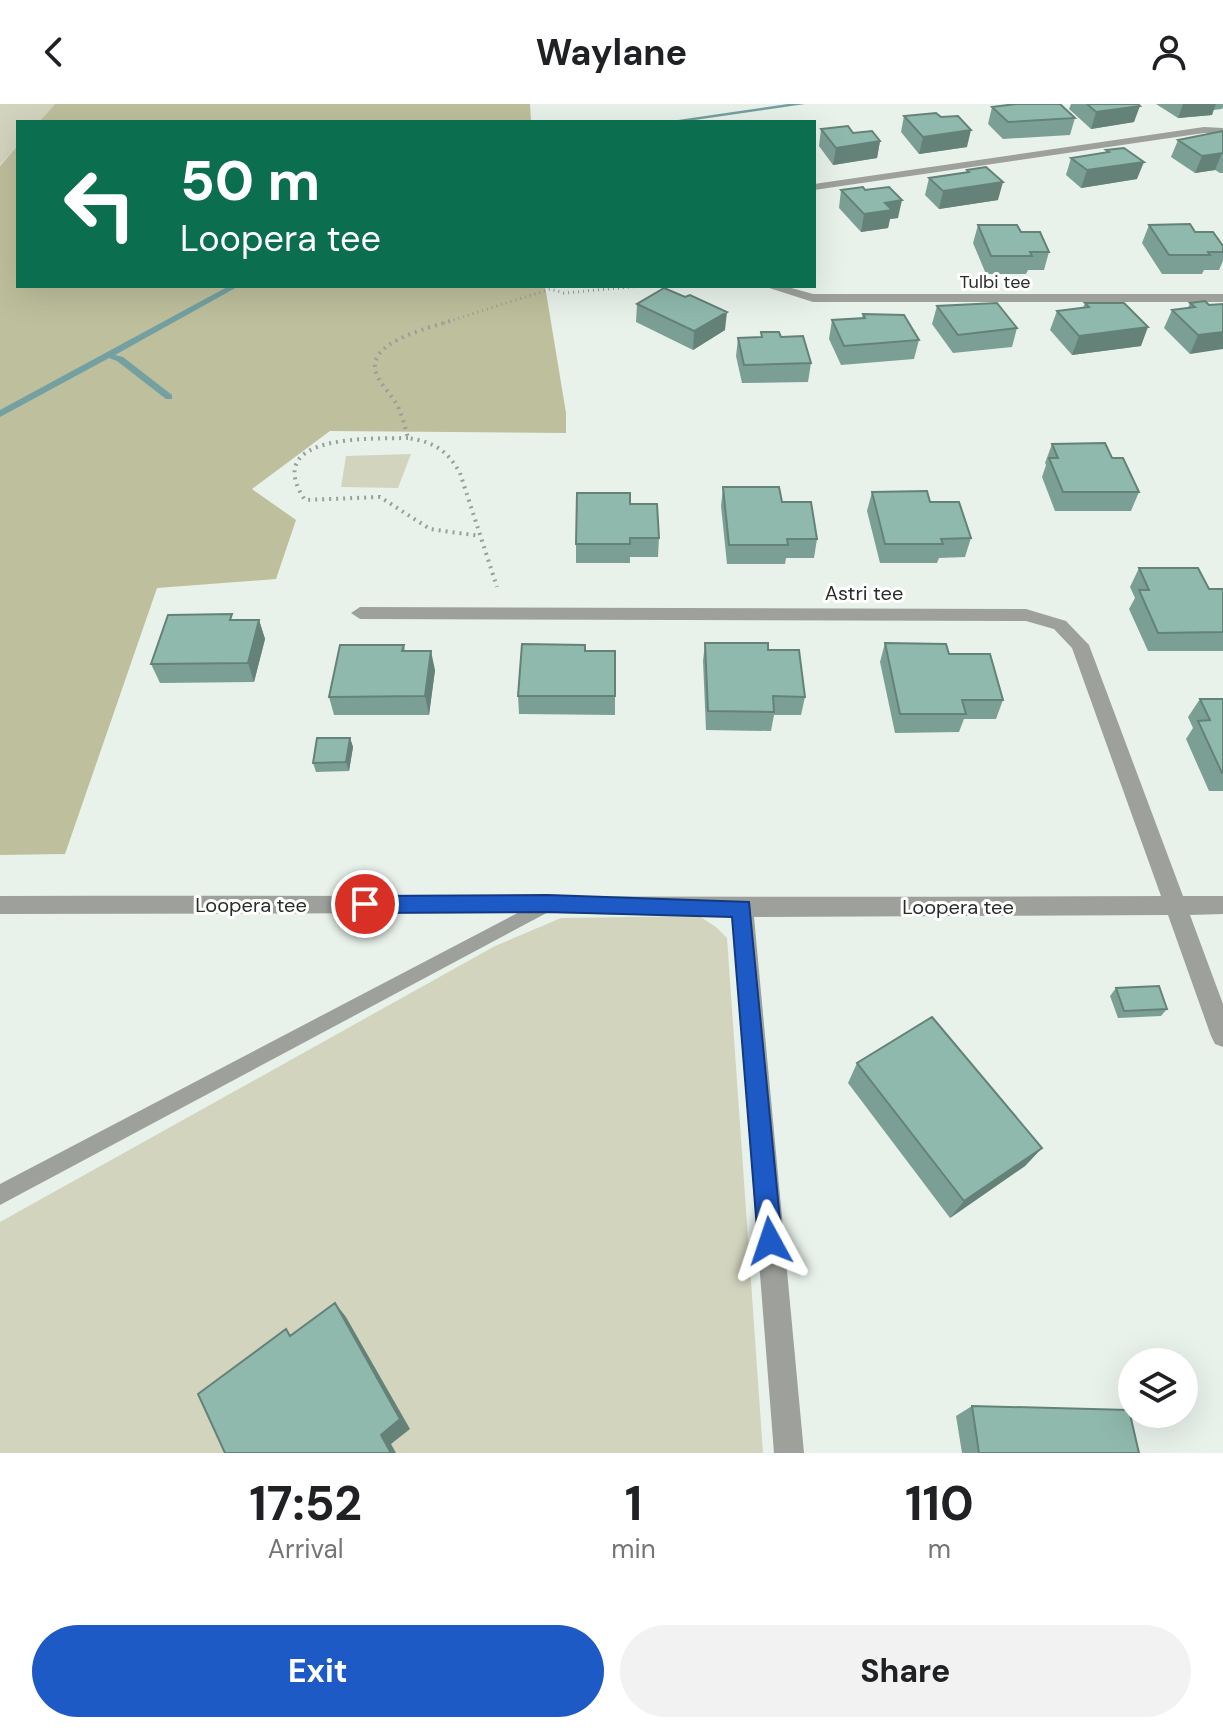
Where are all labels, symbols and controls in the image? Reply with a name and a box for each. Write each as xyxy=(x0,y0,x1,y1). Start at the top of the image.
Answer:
text: Waylane xyxy=(536,29,687,76)
icon: back xyxy=(32,30,76,74)
icon: person xyxy=(1147,30,1191,74)
text: 50 m xyxy=(180,144,320,217)
icon: left xyxy=(48,152,152,256)
text: Loopera tee xyxy=(180,215,381,262)
street label: Tulbi tee xyxy=(959,270,1031,294)
street label: Astri tee xyxy=(825,580,903,606)
pin xyxy=(331,870,399,938)
icon: arrive xyxy=(343,882,387,926)
street label: Loopera tee xyxy=(195,892,307,918)
street label: Loopera tee xyxy=(902,894,1014,920)
position arrow xyxy=(728,1199,812,1283)
map controls xyxy=(1118,1348,1198,1428)
button: layers xyxy=(1118,1348,1198,1428)
text: 17:52 xyxy=(249,1472,362,1535)
text: 1 xyxy=(625,1472,642,1535)
text: 110 xyxy=(905,1472,974,1535)
text: Arrival xyxy=(268,1532,344,1566)
text: min xyxy=(611,1532,656,1566)
text: m xyxy=(928,1532,951,1566)
button: Exit xyxy=(32,1625,604,1717)
button: Share xyxy=(620,1625,1191,1717)

